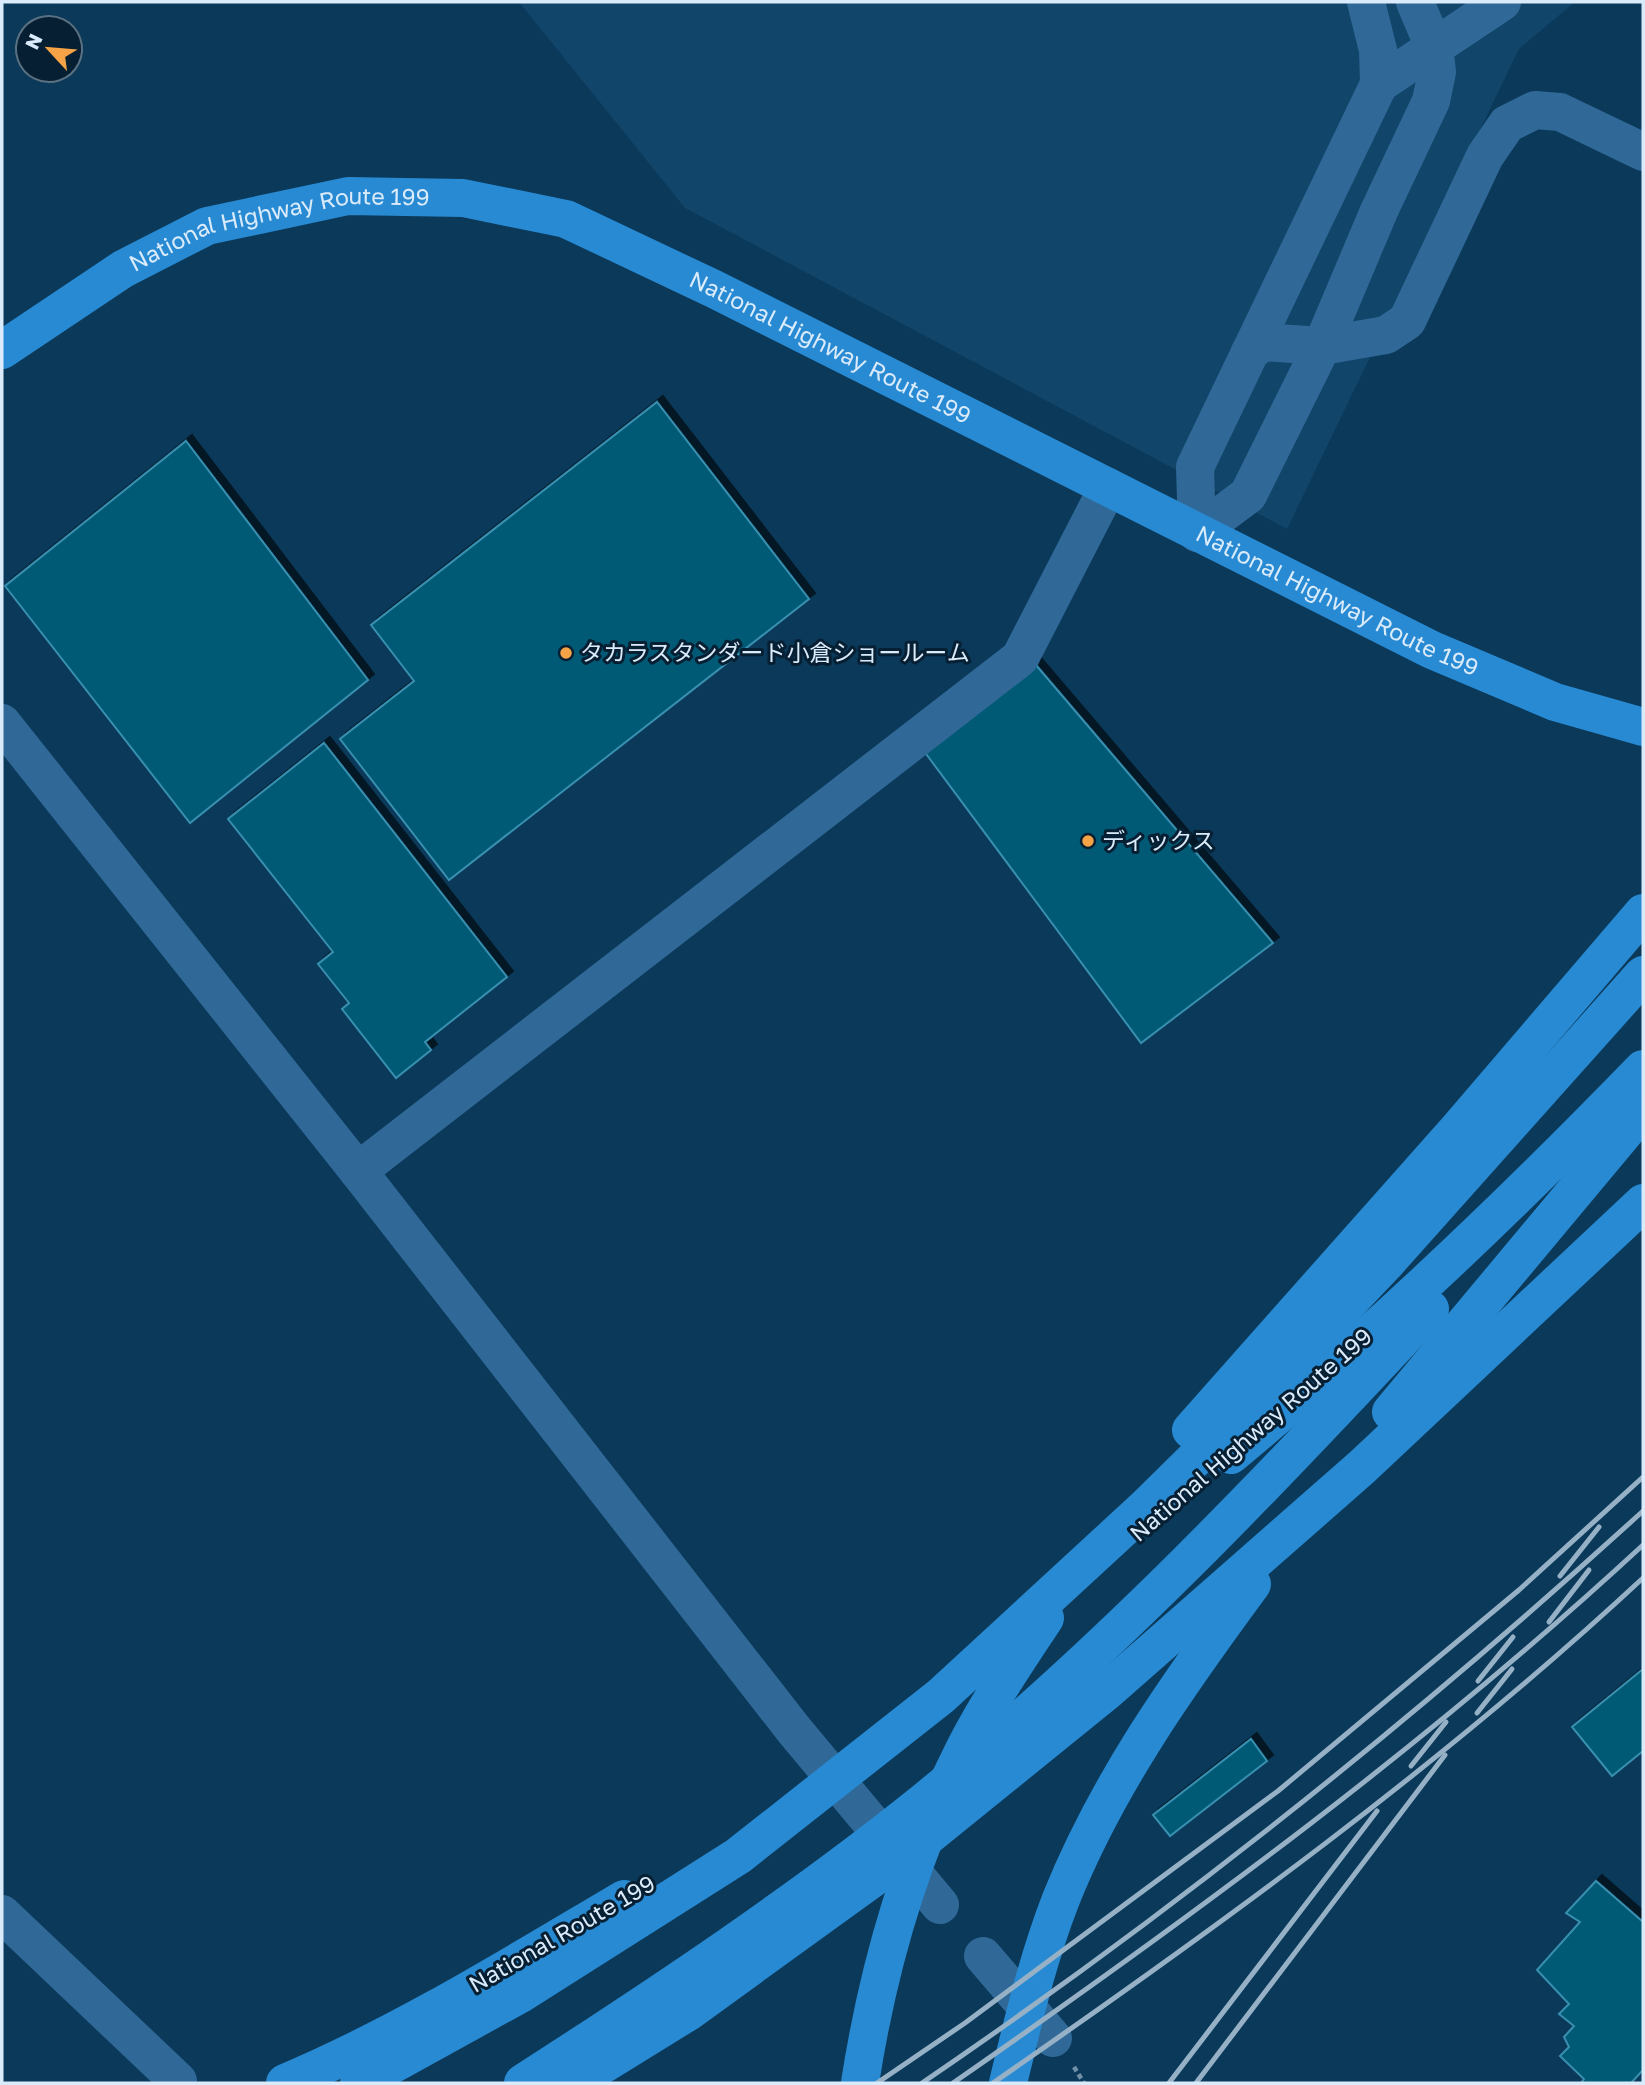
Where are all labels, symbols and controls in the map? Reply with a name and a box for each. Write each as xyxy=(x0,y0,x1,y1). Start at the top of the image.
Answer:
north arrow xyxy=(14,14,84,84)
text: N xyxy=(20,30,47,53)
street label: National Highway Route 199 xyxy=(124,181,430,277)
street label: National Highway Route 199 xyxy=(685,264,976,429)
street label: National Highway Route 199 xyxy=(1192,519,1483,681)
place label: タカラスタンダード小倉ショールーム xyxy=(580,638,970,666)
marker: タカラスタンダード小倉ショールーム xyxy=(558,645,574,661)
place label: ディックス xyxy=(1102,826,1215,854)
marker: ディックス xyxy=(1080,833,1096,849)
street label: National Highway Route 199 xyxy=(1124,1322,1377,1547)
street label: National Route 199 xyxy=(464,1868,659,1998)

